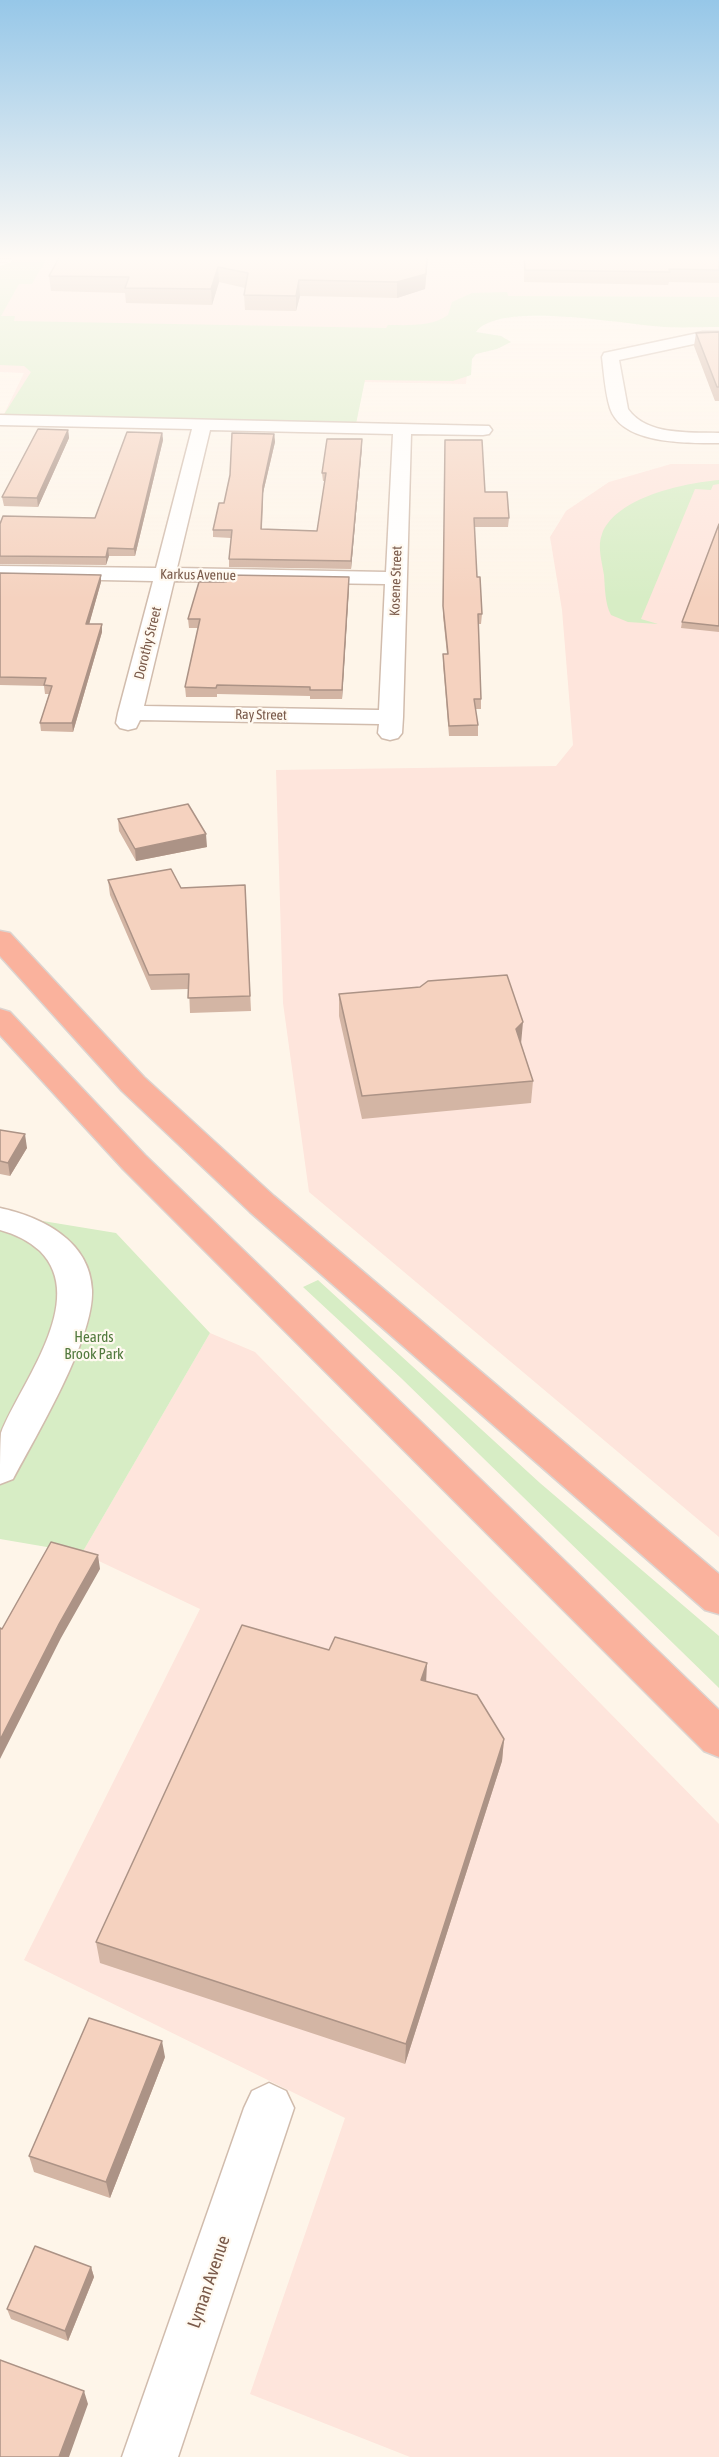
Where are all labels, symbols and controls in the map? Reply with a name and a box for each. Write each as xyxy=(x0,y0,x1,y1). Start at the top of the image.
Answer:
street label: Kosene Street xyxy=(386,546,406,616)
street label: Karkus Avenue xyxy=(160,566,236,584)
street label: Dorothy Street xyxy=(131,605,165,681)
street label: Ray Street xyxy=(235,706,287,724)
park label: Heards Brook Park xyxy=(64,1328,124,1363)
street label: Lyman Avenue xyxy=(183,2233,235,2331)

